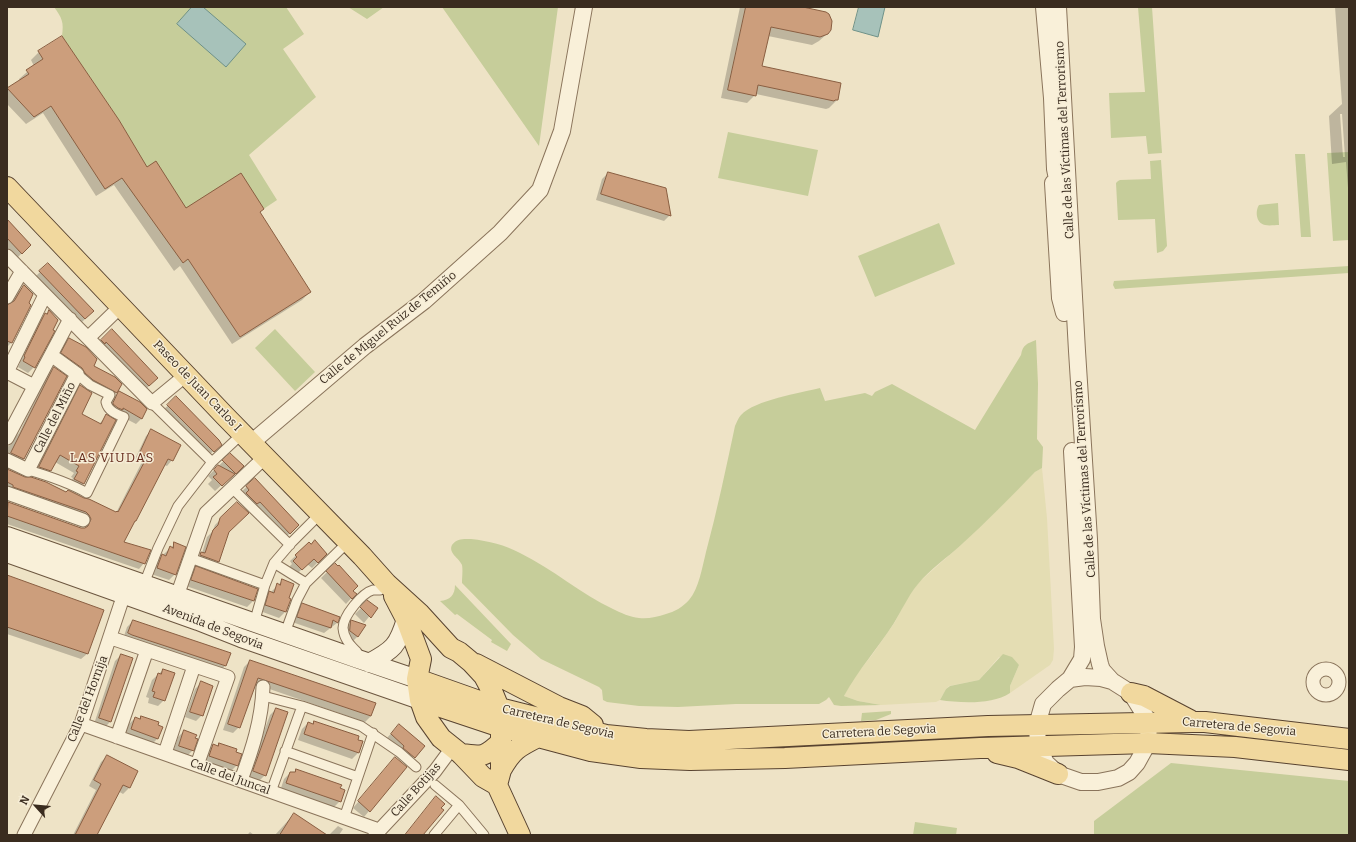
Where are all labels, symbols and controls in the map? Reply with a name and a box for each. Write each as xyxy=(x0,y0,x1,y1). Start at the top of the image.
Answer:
street label: Calle de las Víctimas del Terrorismo xyxy=(1053,41,1077,239)
street label: Calle de Miguel Ruiz de Temiño xyxy=(317,268,459,388)
street label: Paseo de Juan Carlos I xyxy=(150,338,244,434)
street label: Calle del Miño xyxy=(31,380,79,456)
street label: Calle de las Víctimas del Terrorismo xyxy=(1071,380,1099,578)
district label: LAS VIUDAS xyxy=(70,450,154,466)
street label: Avenida de Segovia xyxy=(161,601,265,653)
street label: Calle del Hornija xyxy=(65,654,111,744)
street label: Carretera de Segovia xyxy=(501,702,615,742)
street label: Carretera de Segovia xyxy=(1181,715,1297,739)
street label: Carretera de Segovia xyxy=(821,722,937,742)
street label: Calle del Juncal xyxy=(188,756,272,798)
street label: Calle Botijas xyxy=(388,760,444,820)
north arrow xyxy=(16,786,56,826)
text: N xyxy=(17,794,33,807)

